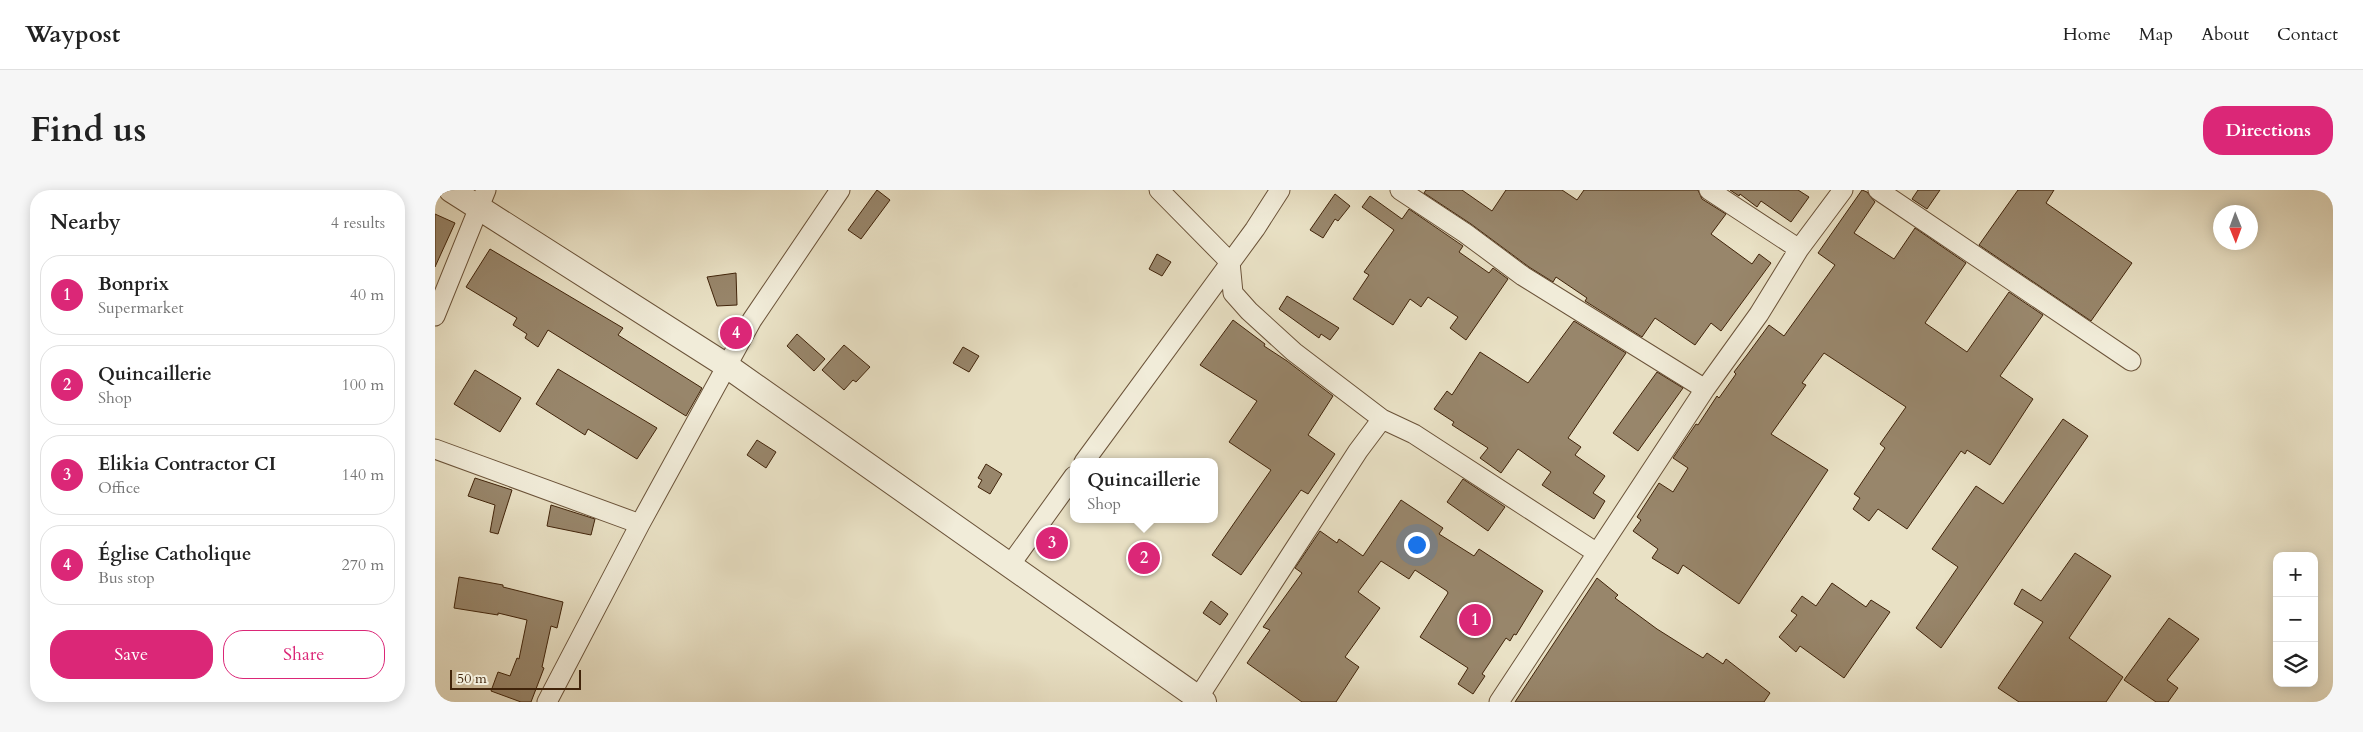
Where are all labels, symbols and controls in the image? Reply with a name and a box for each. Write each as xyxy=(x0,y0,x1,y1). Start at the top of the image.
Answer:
text: Waypost xyxy=(25,18,120,51)
text: Home xyxy=(2063,22,2111,47)
text: Map xyxy=(2139,22,2173,47)
text: About xyxy=(2201,22,2249,47)
text: Contact xyxy=(2277,22,2338,47)
text: Find us xyxy=(30,106,146,154)
button: Directions xyxy=(2203,106,2333,155)
north arrow xyxy=(2213,205,2258,250)
text: Nearby xyxy=(50,208,121,237)
text: 4 results xyxy=(331,212,385,234)
text: Bonprix xyxy=(98,271,169,297)
text: 1 xyxy=(63,284,71,306)
text: 40 m xyxy=(350,284,384,306)
text: Supermarket xyxy=(98,297,184,319)
pin: 4 xyxy=(720,314,752,352)
text: Quincaillerie xyxy=(98,361,212,387)
text: 2 xyxy=(63,374,71,396)
text: 100 m xyxy=(342,374,384,396)
text: Shop xyxy=(98,387,132,409)
text: Elikia Contractor CI xyxy=(98,451,276,477)
popup xyxy=(1070,458,1218,523)
text: 3 xyxy=(63,464,71,486)
text: 140 m xyxy=(342,464,384,486)
text: Quincaillerie xyxy=(1087,467,1201,493)
text: Office xyxy=(98,477,140,499)
text: Shop xyxy=(1087,493,1121,515)
pin: 3 xyxy=(1036,524,1068,562)
your location xyxy=(1404,532,1430,558)
pin: 2 xyxy=(1128,539,1160,577)
text: Église Catholique xyxy=(98,541,251,567)
map controls xyxy=(2273,552,2318,687)
button: + xyxy=(2273,552,2318,597)
text: 4 xyxy=(63,554,71,576)
text: 270 m xyxy=(342,554,384,576)
text: Bus stop xyxy=(98,567,155,589)
button: − xyxy=(2273,597,2318,642)
pin: 1 xyxy=(1459,601,1491,639)
button: Save xyxy=(50,630,213,679)
button: Share xyxy=(223,630,385,679)
button: layers xyxy=(2273,642,2318,687)
scale bar xyxy=(450,667,581,690)
text: 50 m xyxy=(457,669,487,688)

